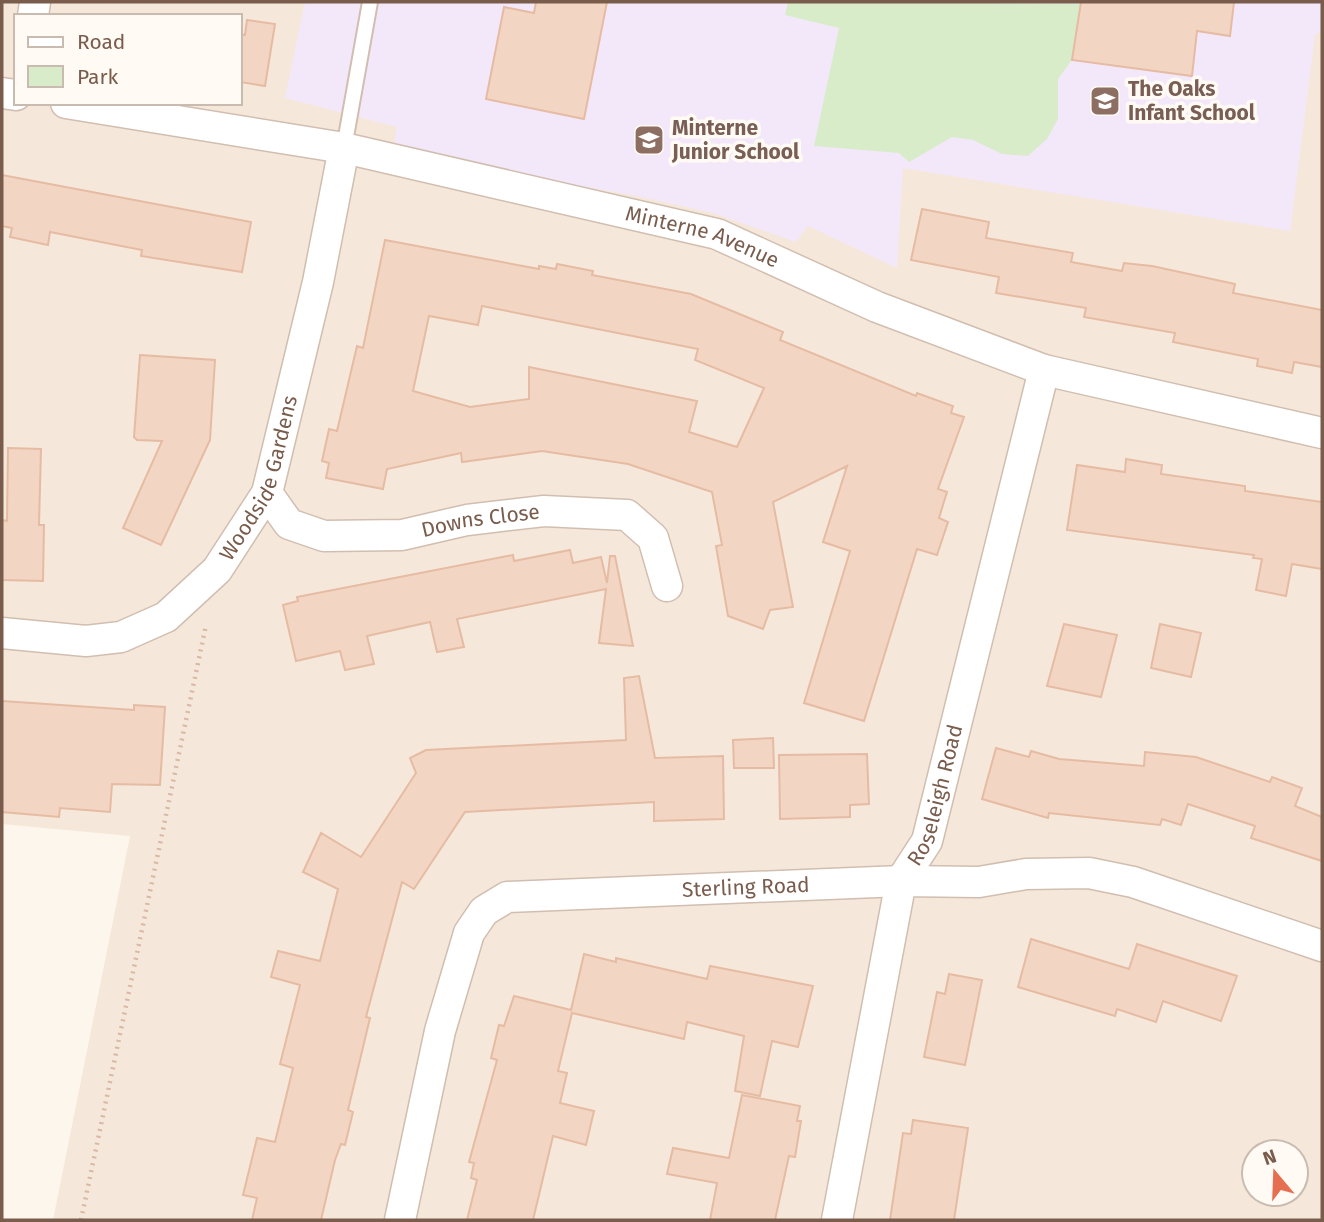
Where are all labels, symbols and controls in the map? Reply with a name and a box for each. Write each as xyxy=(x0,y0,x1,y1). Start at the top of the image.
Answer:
legend xyxy=(14,14,242,105)
text: Road xyxy=(77,29,125,55)
text: Park xyxy=(77,64,119,90)
place label: The Oaks Infant School xyxy=(1128,76,1256,126)
school or university icon: The Oaks Infant School xyxy=(1088,84,1122,118)
place label: Minterne Junior School xyxy=(671,115,800,165)
school or university icon: Minterne Junior School xyxy=(632,123,666,157)
street label: Minterne Avenue xyxy=(623,200,783,274)
street label: Woodside Gardens xyxy=(214,393,303,565)
street label: Downs Close xyxy=(419,499,541,543)
street label: Roseleigh Road xyxy=(901,722,968,871)
street label: Sterling Road xyxy=(682,872,810,903)
north arrow xyxy=(1240,1138,1310,1208)
text: N xyxy=(1260,1144,1279,1170)

